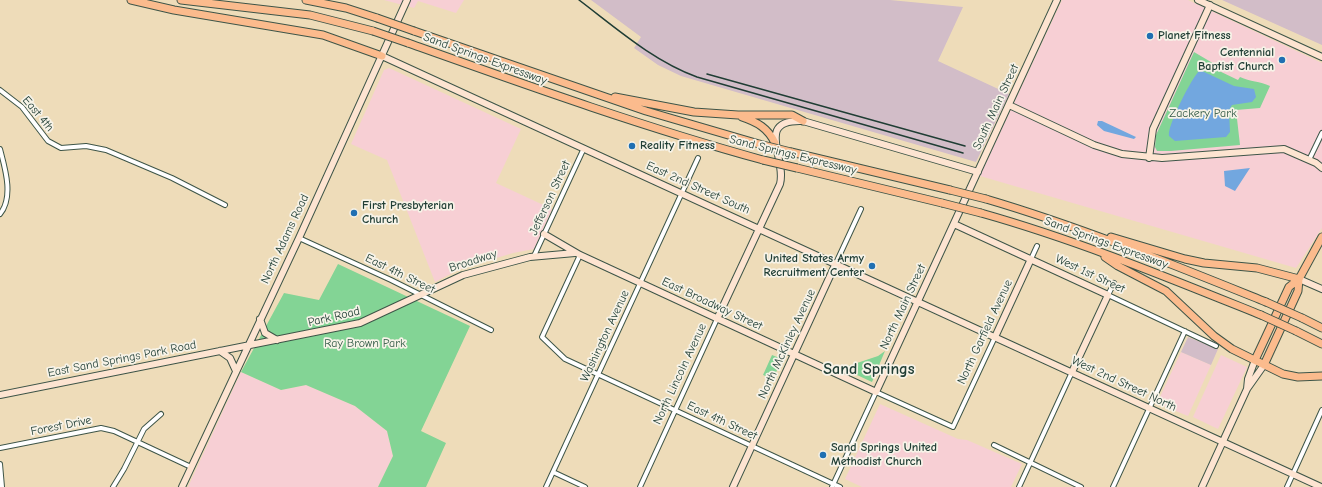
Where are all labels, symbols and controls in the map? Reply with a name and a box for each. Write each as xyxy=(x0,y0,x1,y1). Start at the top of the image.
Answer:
place label: Planet Fitness xyxy=(1158,29,1231,43)
street label: Sand Springs Expressway xyxy=(421,30,549,88)
marker: Planet Fitness xyxy=(1145,31,1155,41)
place label: Centennial Baptist Church xyxy=(1198,46,1274,74)
marker: Centennial Baptist Church xyxy=(1277,55,1287,65)
street label: South Main Street xyxy=(970,62,1022,152)
street label: East 4th xyxy=(19,93,57,135)
park label: Zackery Park xyxy=(1169,107,1237,121)
street label: Sand Springs Expressway xyxy=(728,132,858,178)
place label: Reality Fitness xyxy=(640,139,715,153)
marker: Reality Fitness xyxy=(627,141,637,151)
street label: Jefferson Street xyxy=(526,158,574,238)
street label: East 2nd Street South xyxy=(644,159,752,217)
street label: North Adams Road xyxy=(258,192,312,286)
place label: First Presbyterian Church xyxy=(362,199,454,227)
marker: First Presbyterian Church xyxy=(349,208,359,218)
street label: Sand Springs Expressway xyxy=(1042,214,1170,272)
street label: Broadway xyxy=(447,247,499,275)
street label: East 4th Street xyxy=(363,251,437,297)
place label: United States Army Recruitment Center xyxy=(763,252,864,280)
street label: West 1st Street xyxy=(1053,252,1127,296)
marker: United States Army Recruitment Center xyxy=(867,261,877,271)
street label: North Main Street xyxy=(877,262,929,352)
street label: East Broadway Street xyxy=(659,274,765,334)
street label: North Garfield Avenue xyxy=(954,277,1016,387)
street label: North McKinley Avenue xyxy=(755,287,819,401)
street label: Washington Avenue xyxy=(577,288,633,384)
street label: Park Road xyxy=(307,304,361,330)
street label: North Lincoln Avenue xyxy=(650,321,710,427)
park label: Ray Brown Park xyxy=(324,337,406,351)
street label: East Sand Springs Park Road xyxy=(46,338,198,380)
street label: West 2nd Street North xyxy=(1069,353,1179,415)
district label: Sand Springs xyxy=(823,359,915,379)
street label: East 4th Street xyxy=(685,399,759,443)
street label: Forest Drive xyxy=(29,413,93,439)
place label: Sand Springs United Methodist Church xyxy=(831,441,937,469)
marker: Sand Springs United Methodist Church xyxy=(818,450,828,460)

